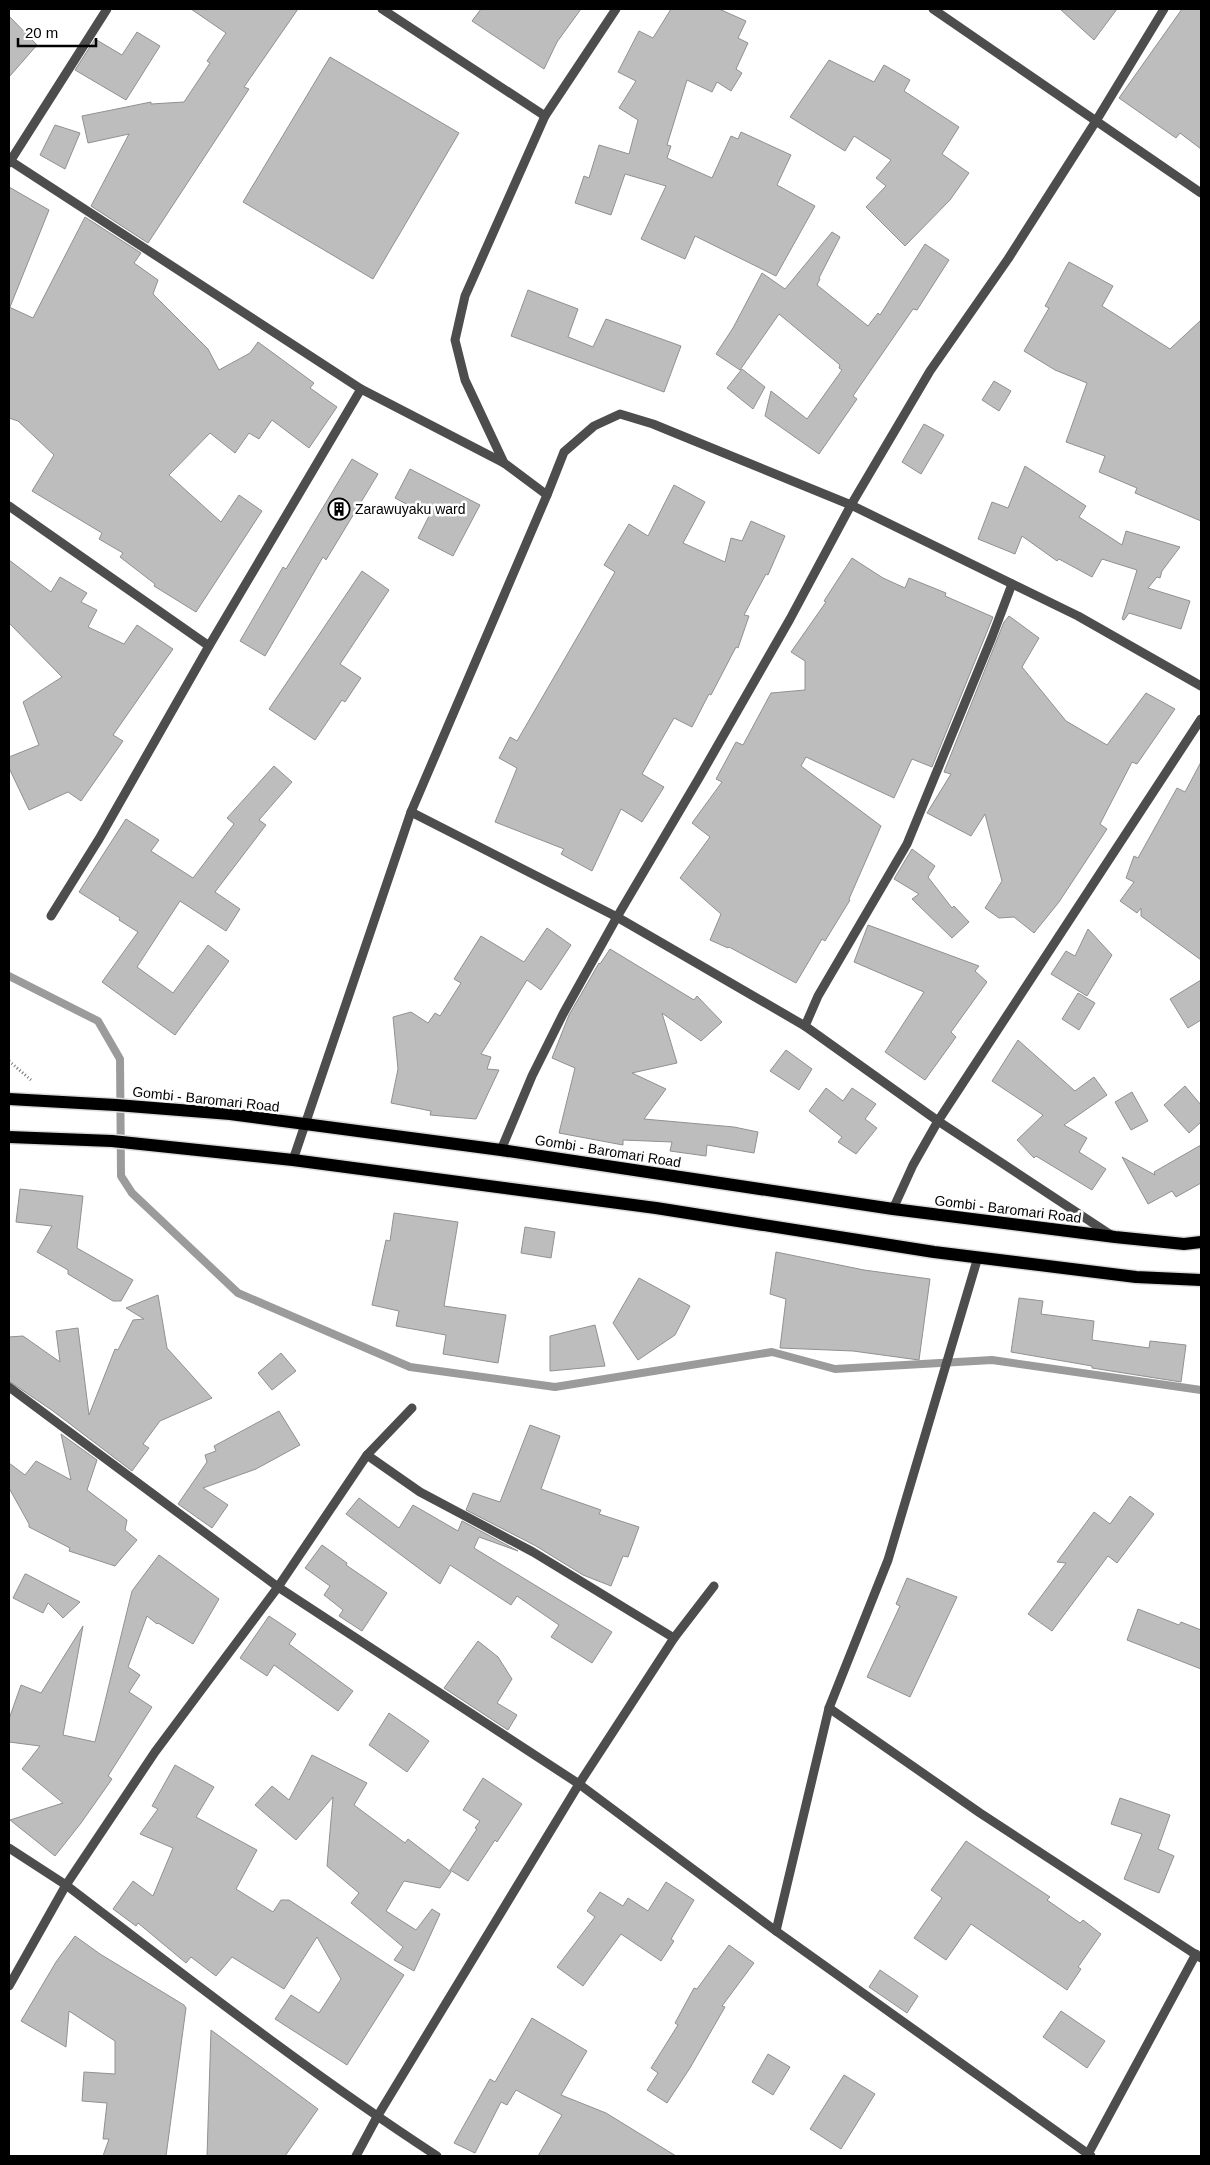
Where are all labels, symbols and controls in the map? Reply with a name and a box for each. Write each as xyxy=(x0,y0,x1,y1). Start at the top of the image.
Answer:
scale bar xyxy=(18,15,95,47)
text: 20 m xyxy=(25,24,58,41)
building icon: Zarawuyaku ward xyxy=(327,497,351,521)
place label: Zarawuyaku ward xyxy=(355,501,466,517)
street label: Gombi - Baromari Road xyxy=(132,1083,280,1115)
street label: Gombi - Baromari Road xyxy=(534,1132,682,1170)
street label: Gombi - Baromari Road xyxy=(934,1192,1082,1226)

